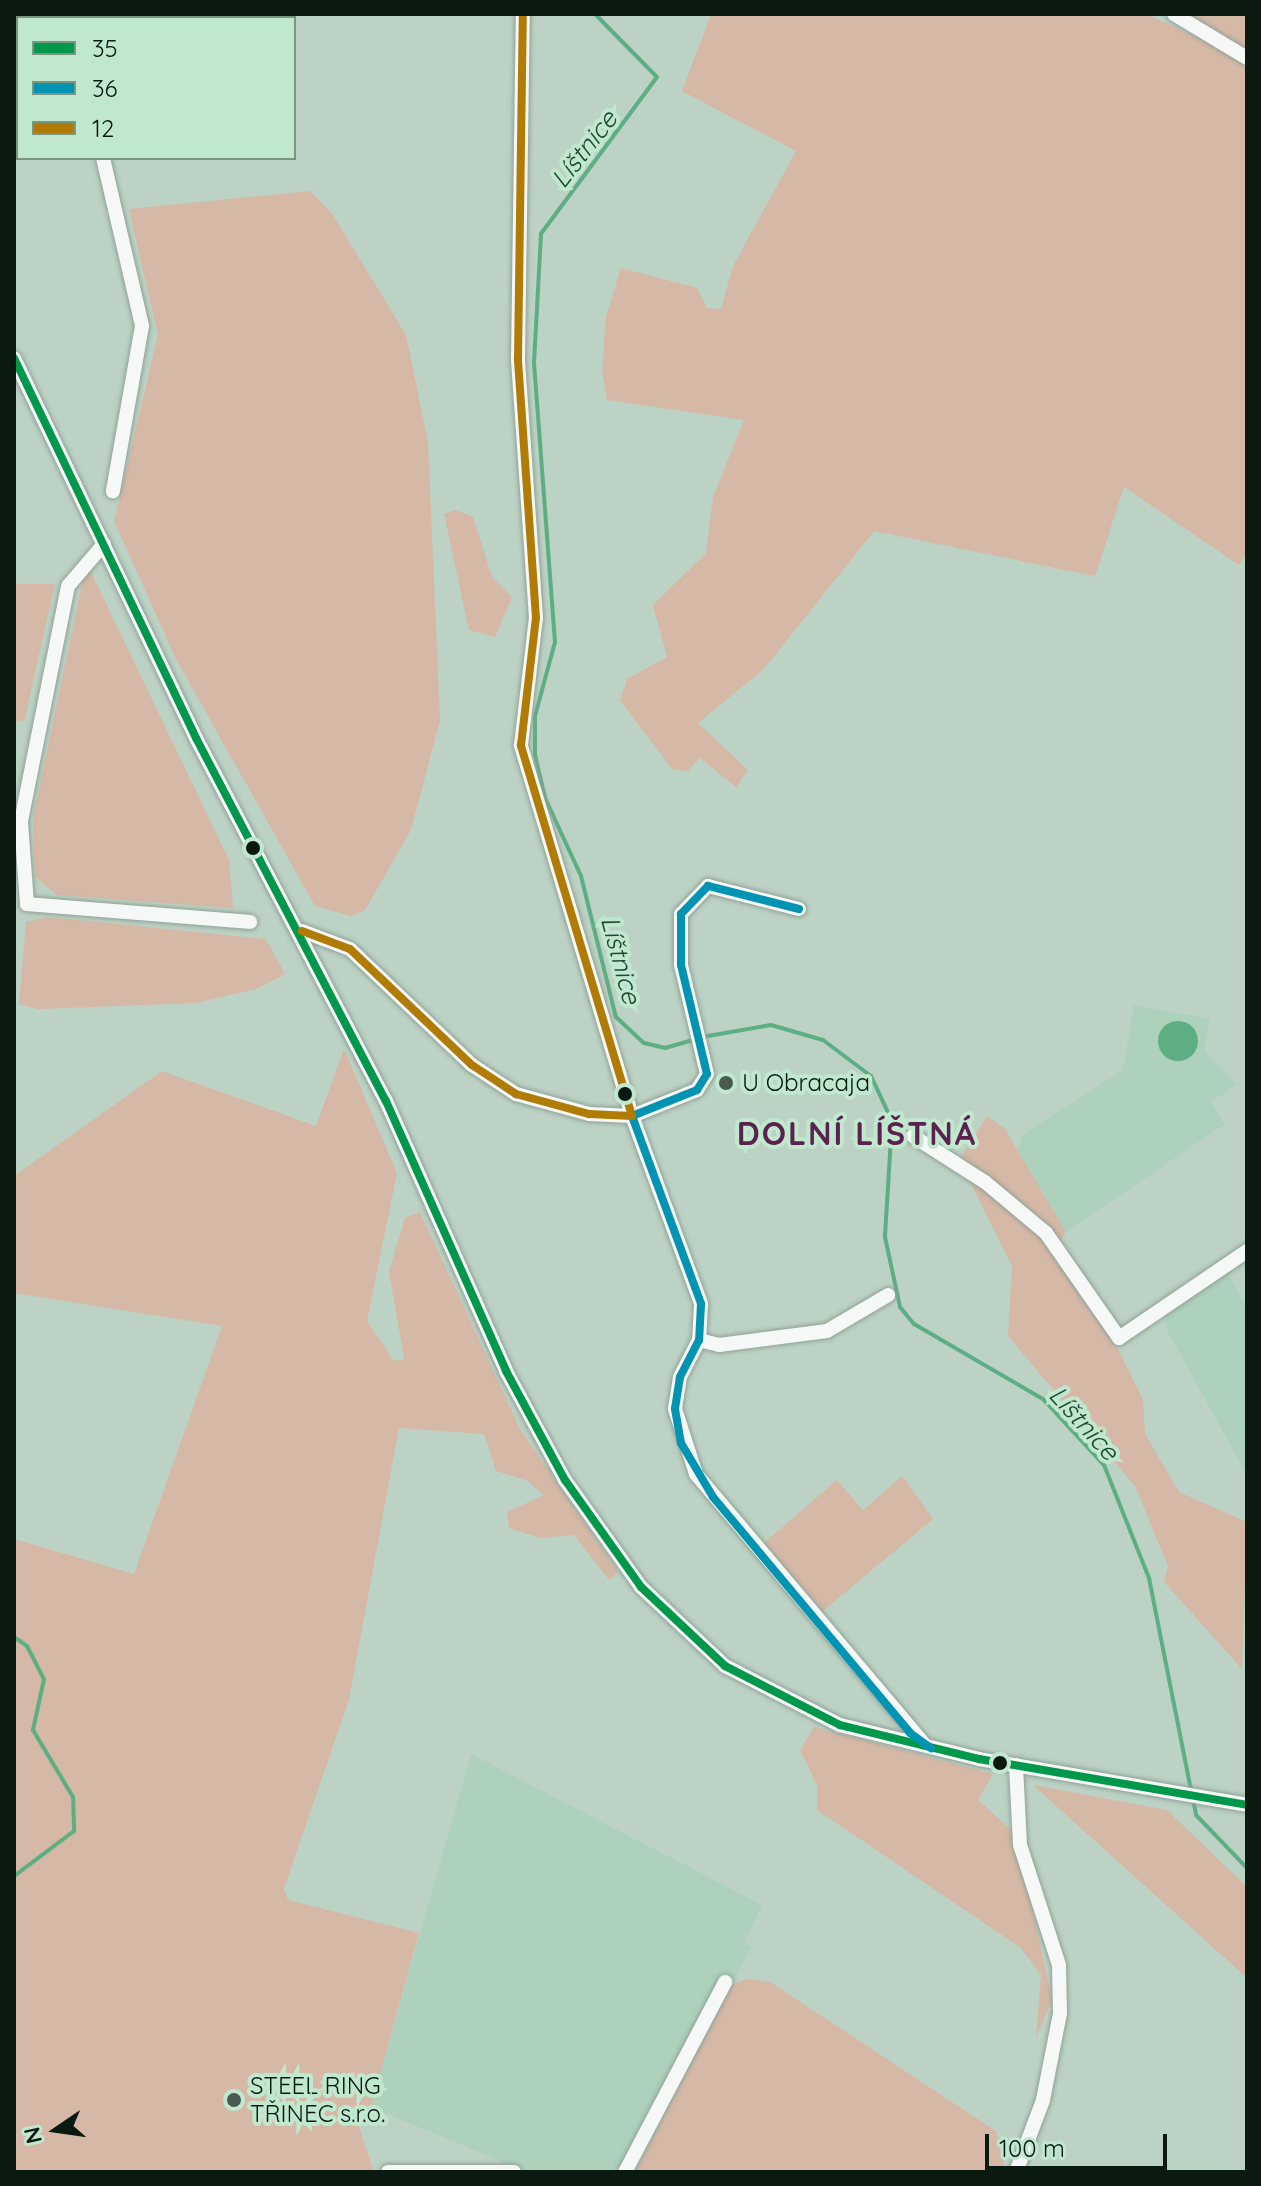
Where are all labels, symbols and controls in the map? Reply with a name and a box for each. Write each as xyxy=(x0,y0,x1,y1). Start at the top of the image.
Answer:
legend xyxy=(16,16,296,160)
text: 35 xyxy=(92,33,118,63)
text: 36 xyxy=(92,73,118,103)
water label: Líštnice xyxy=(544,104,624,194)
text: 12 xyxy=(92,113,114,143)
unlabelled marker xyxy=(245,840,261,856)
water label: Líštnice xyxy=(594,913,648,1007)
place label: U Obracaja xyxy=(742,1069,870,1097)
marker: U Obracaja xyxy=(717,1074,735,1092)
unlabelled marker xyxy=(617,1086,633,1102)
district label: DOLNÍ LÍŠTNÁ xyxy=(737,1114,977,1152)
water label: Líštnice xyxy=(1043,1379,1125,1467)
unlabelled marker xyxy=(992,1755,1008,1771)
place label: STEEL RING TŘINEC s.r.o. xyxy=(250,2072,385,2128)
north arrow xyxy=(16,2090,96,2170)
marker: STEEL RING TŘINEC s.r.o. xyxy=(225,2091,243,2109)
scale bar xyxy=(989,2118,1171,2168)
text: N xyxy=(17,2124,48,2146)
text: 100 m xyxy=(999,2133,1065,2163)

